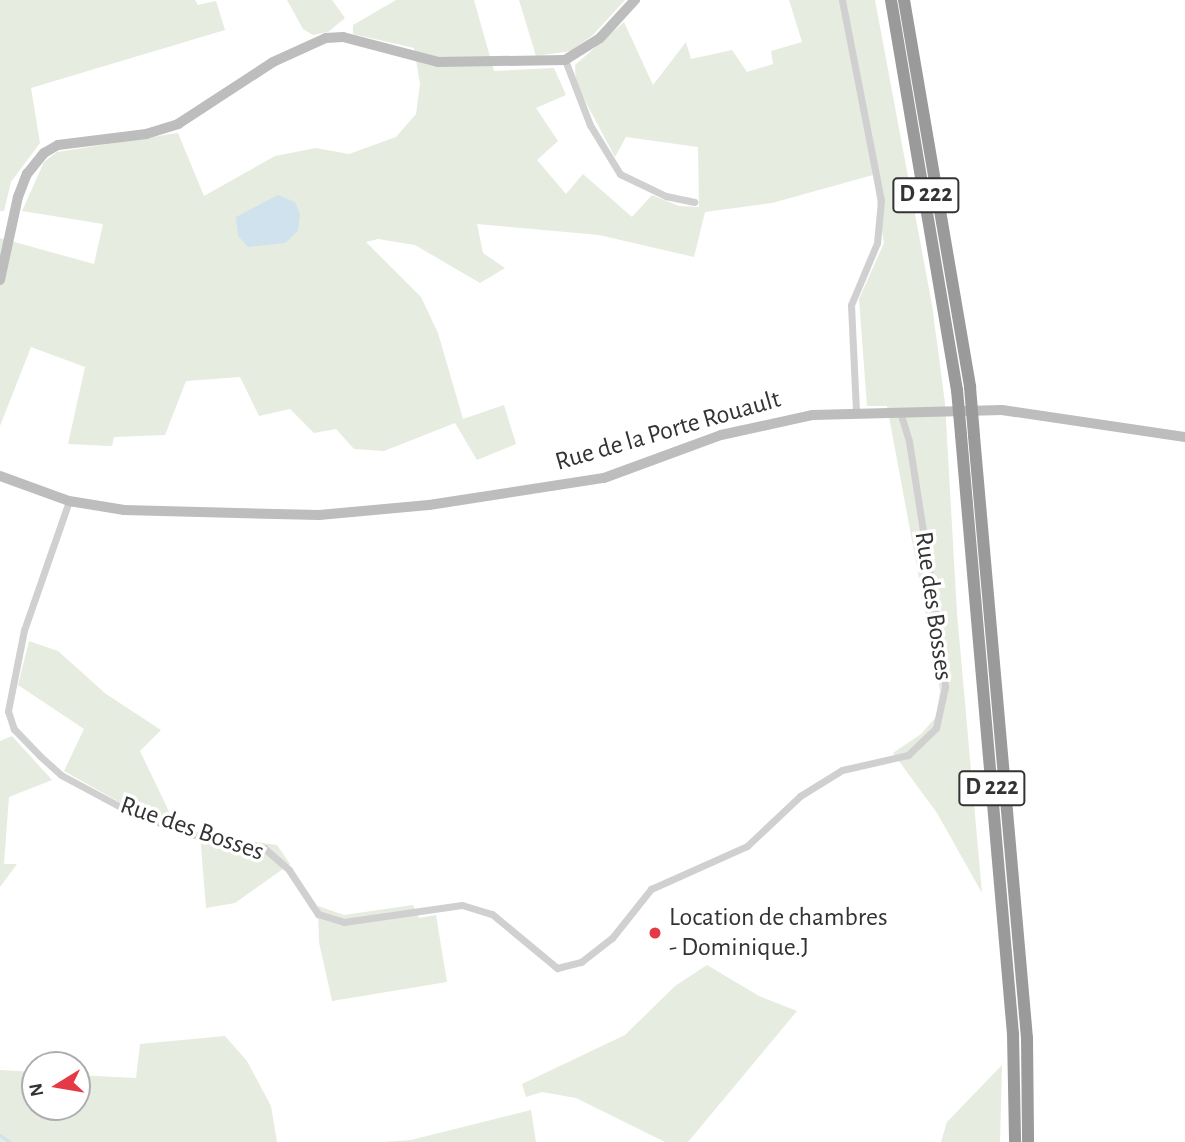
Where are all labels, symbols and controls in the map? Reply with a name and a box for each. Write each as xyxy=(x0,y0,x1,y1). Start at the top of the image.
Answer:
road number: D 222 xyxy=(891,174,961,216)
street label: Rue de la Porte Rouault xyxy=(552,384,784,478)
street label: Rue des Bosses xyxy=(907,530,959,682)
road number: D 222 xyxy=(957,768,1027,808)
street label: Rue des Bosses xyxy=(116,790,268,868)
place label: Location de chambres - Dominique.J xyxy=(669,902,888,964)
marker: Location de chambres - Dominique.J xyxy=(647,925,663,941)
north arrow xyxy=(21,1051,91,1121)
text: N xyxy=(26,1081,47,1098)

